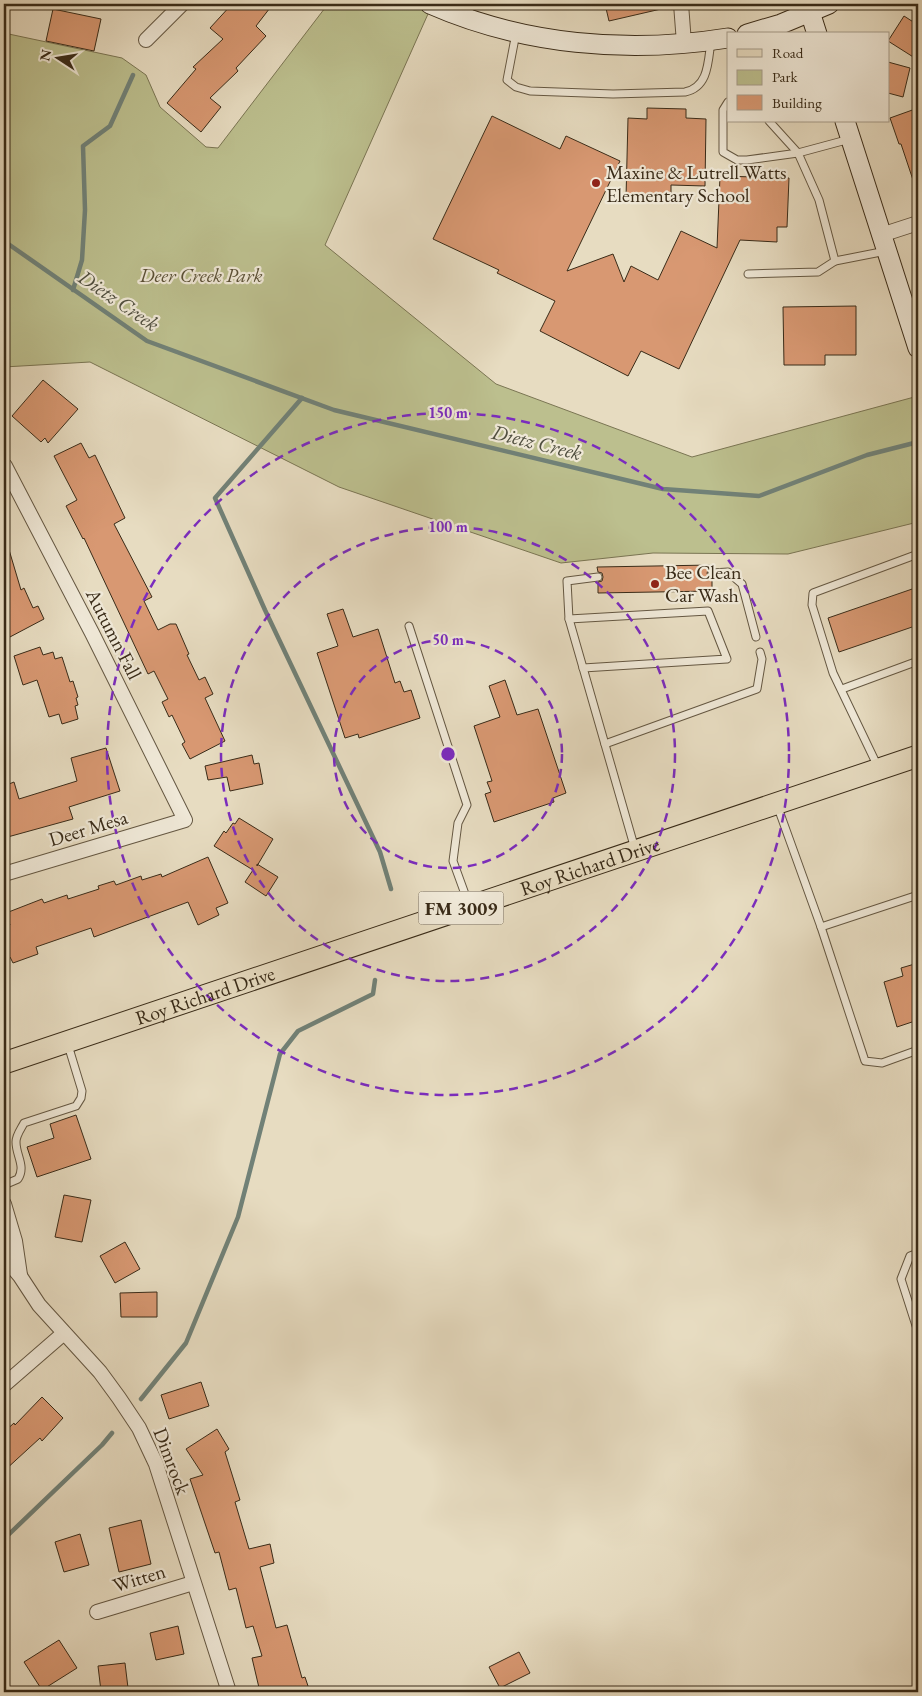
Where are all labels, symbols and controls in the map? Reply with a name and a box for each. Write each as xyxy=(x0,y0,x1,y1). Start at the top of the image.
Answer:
north arrow xyxy=(32,32,82,82)
legend xyxy=(727,32,890,122)
text: Road xyxy=(772,43,804,62)
text: N xyxy=(35,47,55,63)
text: Park xyxy=(772,67,799,86)
text: Building xyxy=(772,93,822,112)
place label: Maxine & Lutrell Watts Elementary School xyxy=(606,159,786,208)
marker: Maxine & Lutrell Watts Elementary School xyxy=(590,177,602,189)
water label: Dietz Creek xyxy=(72,262,165,337)
park label: Deer Creek Park xyxy=(138,262,263,288)
text: 150 m xyxy=(428,403,468,422)
water label: Dietz Creek xyxy=(488,418,585,466)
text: 100 m xyxy=(428,517,468,536)
place label: Bee Clean Car Wash xyxy=(665,559,742,608)
marker: Bee Clean Car Wash xyxy=(649,578,661,590)
street label: Autumn Fall xyxy=(80,583,148,684)
text: 50 m xyxy=(432,630,464,649)
centre of rings xyxy=(439,745,457,763)
street label: Deer Mesa xyxy=(45,804,131,852)
street label: Roy Richard Drive xyxy=(517,831,663,902)
road number: FM 3009 xyxy=(418,891,504,924)
street label: Roy Richard Drive xyxy=(132,960,278,1031)
street label: Dimrock xyxy=(147,1424,197,1499)
street label: Witten xyxy=(109,1558,169,1598)

